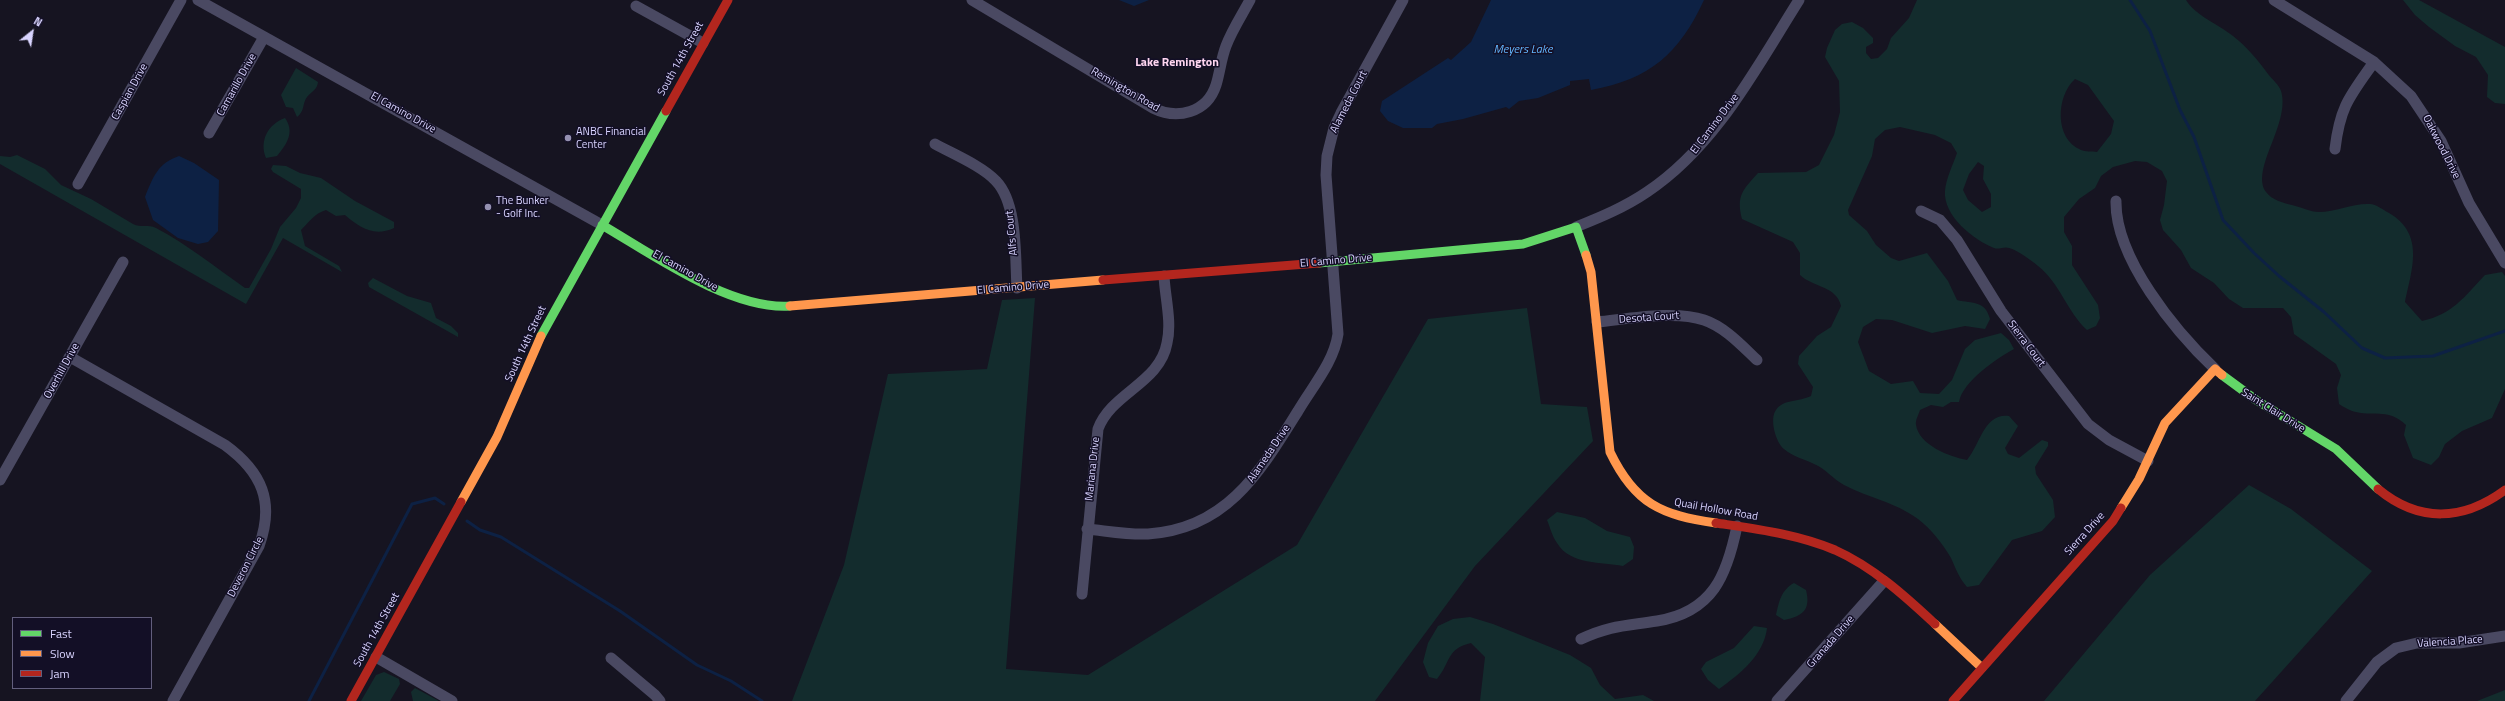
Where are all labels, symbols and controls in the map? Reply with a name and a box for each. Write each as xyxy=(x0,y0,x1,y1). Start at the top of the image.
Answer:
north arrow xyxy=(12,12,52,52)
text: N xyxy=(31,13,45,30)
street label: South 14th Street xyxy=(655,20,707,98)
water label: Meyers Lake xyxy=(1494,43,1552,57)
street label: Camarillo Drive xyxy=(214,51,260,119)
district label: Lake Remington xyxy=(1135,56,1219,70)
street label: Caspian Drive xyxy=(109,61,151,123)
street label: Remington Road xyxy=(1088,65,1162,115)
street label: Alameda Court xyxy=(1328,69,1370,135)
street label: El Camino Drive xyxy=(368,90,438,136)
street label: El Camino Drive xyxy=(1688,91,1742,157)
street label: Oakwood Drive xyxy=(2419,113,2463,181)
place label: ANBC Financial Center xyxy=(576,125,646,151)
marker: ANBC Financial Center xyxy=(563,133,573,143)
place label: The Bunker - Golf Inc. xyxy=(496,194,549,220)
marker: The Bunker - Golf Inc. xyxy=(483,202,493,212)
street label: Alfs Court xyxy=(1003,210,1021,256)
street label: El Camino Drive xyxy=(650,248,720,294)
street label: El Camino Drive xyxy=(1299,251,1373,271)
street label: El Camino Drive xyxy=(976,278,1050,298)
street label: South 14th Street xyxy=(503,304,549,384)
street label: Desota Court xyxy=(1618,309,1680,327)
street label: Sierra Court xyxy=(2004,318,2048,370)
street label: Overhill Drive xyxy=(41,341,83,401)
street label: Saint Clair Drive xyxy=(2239,386,2307,436)
street label: Alameda Drive xyxy=(1245,422,1293,486)
street label: Mariana Drive xyxy=(1083,436,1103,502)
street label: Quail Hollow Road xyxy=(1673,496,1759,524)
street label: Sierra Drive xyxy=(2062,510,2108,558)
street label: Deveron Circle xyxy=(225,535,267,599)
street label: South 14th Street xyxy=(351,591,403,669)
street label: Granada Drive xyxy=(1805,613,1857,671)
legend xyxy=(12,617,152,689)
text: Fast xyxy=(50,624,72,643)
street label: Valencia Place xyxy=(2417,633,2483,651)
text: Slow xyxy=(50,644,75,663)
text: Jam xyxy=(50,664,70,683)

